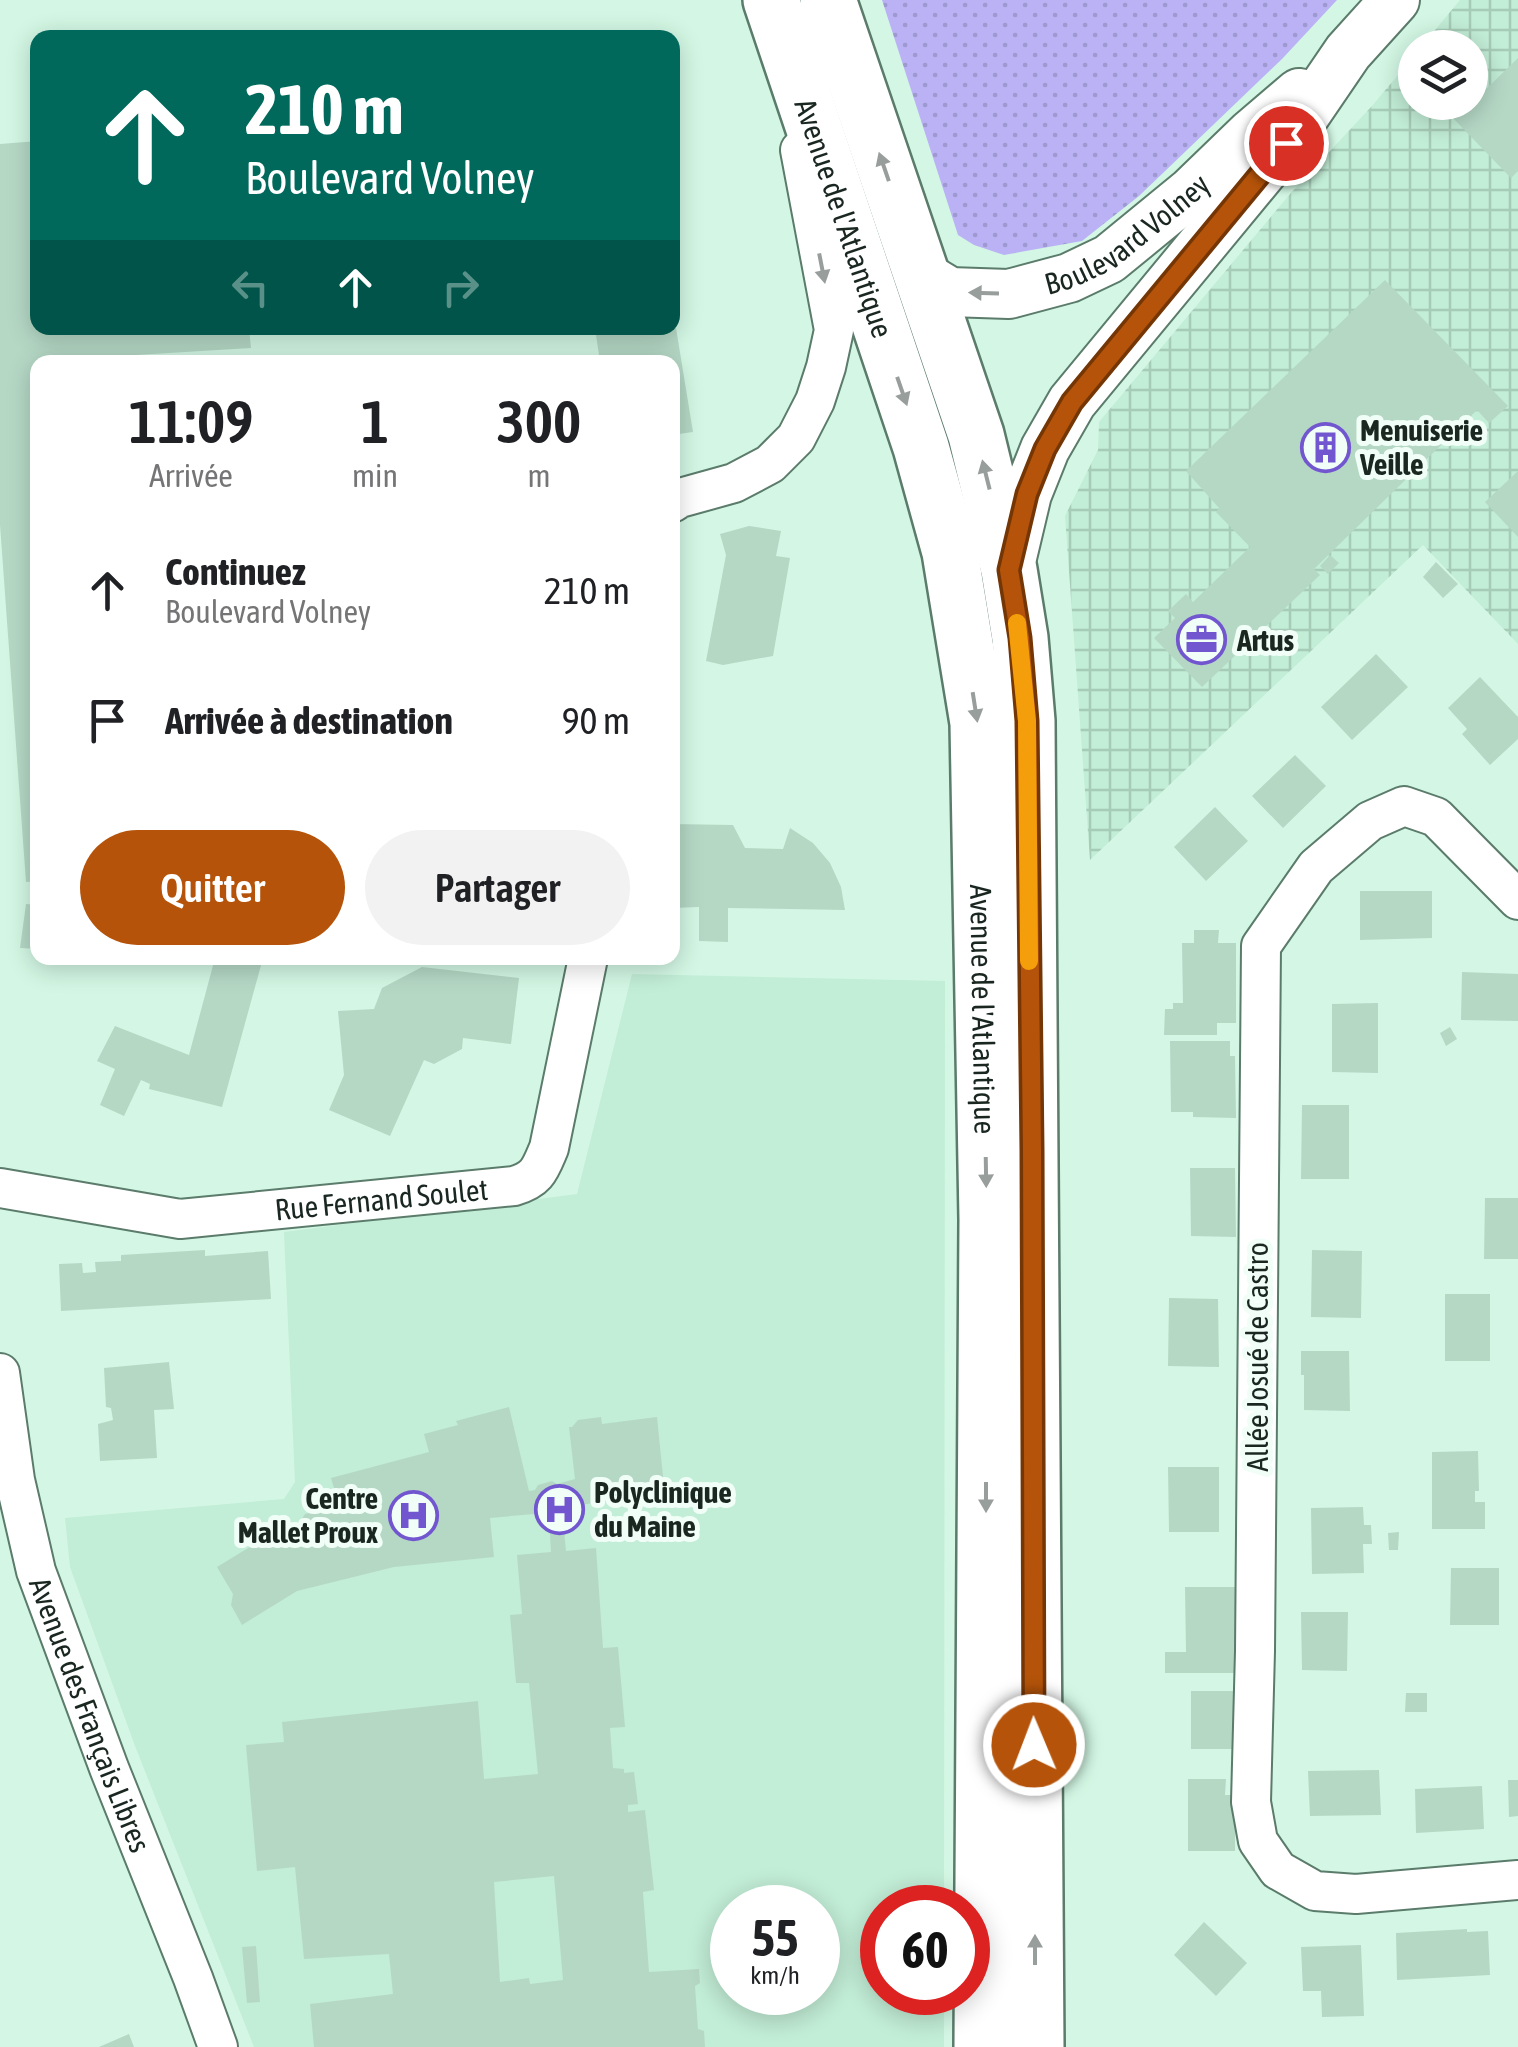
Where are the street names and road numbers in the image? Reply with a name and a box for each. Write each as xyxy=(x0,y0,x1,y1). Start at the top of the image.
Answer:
street label: Avenue de l'Atlantique xyxy=(788,94,900,342)
street label: Boulevard Volney xyxy=(1041,167,1216,301)
street label: Avenue de l'Atlantique xyxy=(964,884,1002,1134)
street label: Rue Fernand Soulet xyxy=(273,1172,489,1227)
street label: Allée Josué de Castro xyxy=(1240,1242,1274,1472)
street label: Avenue des Français Libres xyxy=(23,1573,158,1857)

